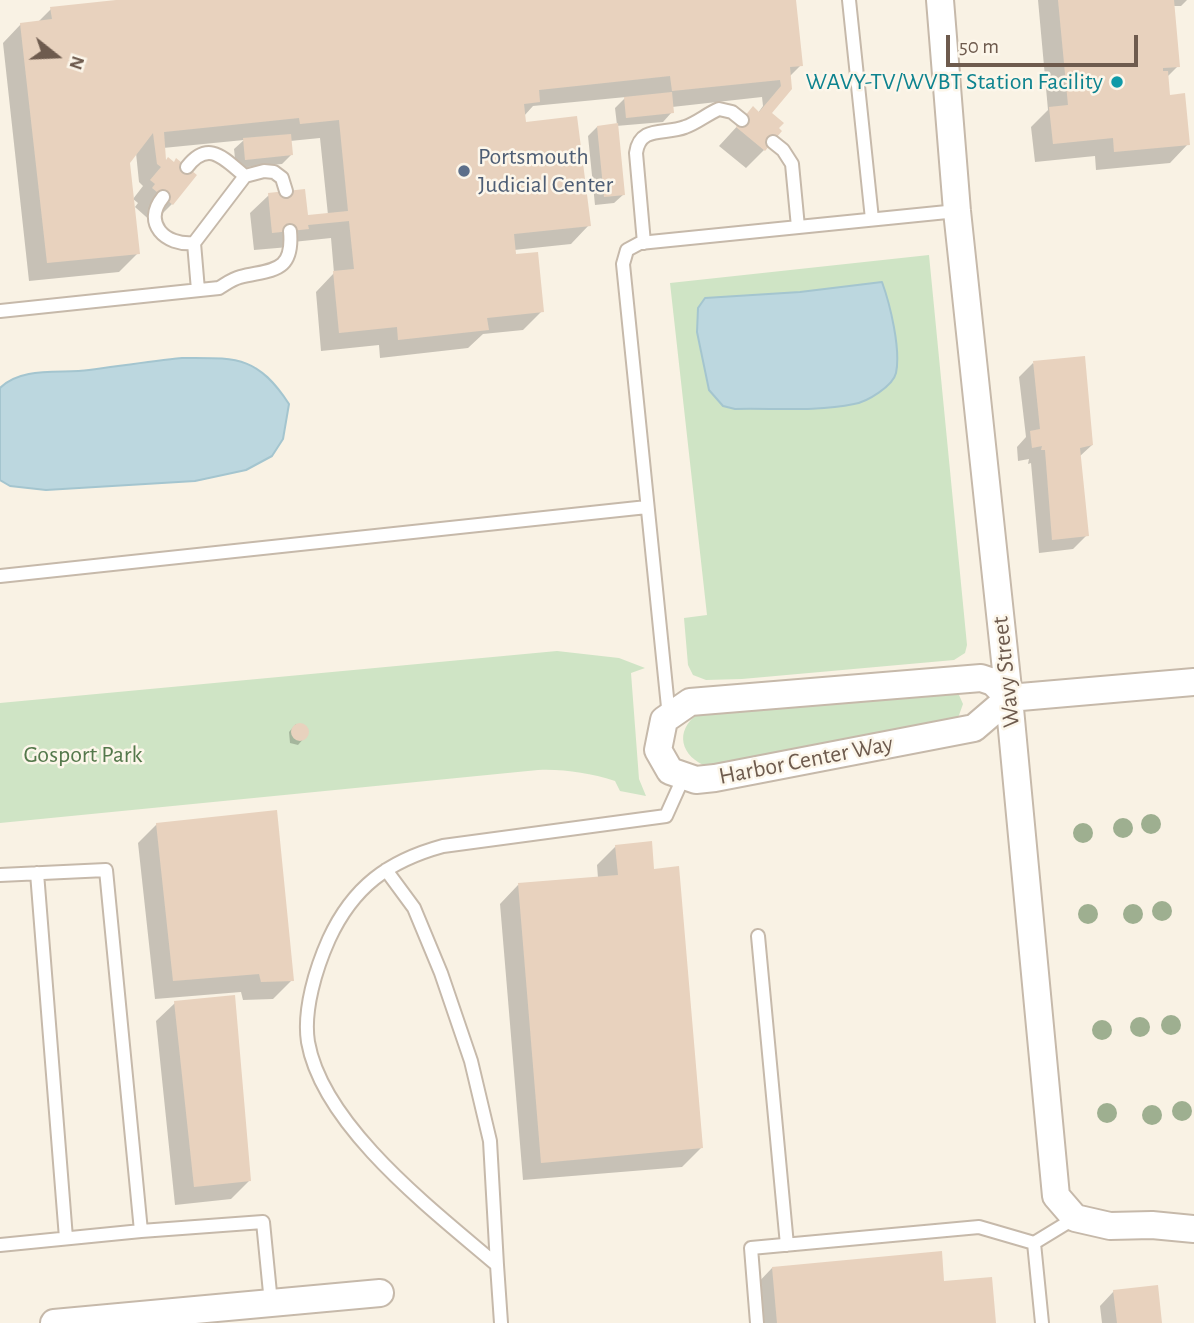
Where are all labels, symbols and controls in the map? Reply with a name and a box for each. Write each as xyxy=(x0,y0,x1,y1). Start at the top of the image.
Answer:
north arrow xyxy=(21,21,91,91)
scale bar xyxy=(949,21,1142,65)
text: 50 m xyxy=(959,36,999,57)
text: N xyxy=(65,53,88,72)
place label: WAVY-TV/WVBT Station Facility xyxy=(806,68,1103,96)
marker: WAVY-TV/WVBT Station Facility xyxy=(1109,74,1125,90)
place label: Portsmouth Judicial Center xyxy=(478,143,613,199)
marker: Portsmouth Judicial Center xyxy=(456,163,472,179)
street label: Wavy Street xyxy=(986,615,1026,729)
street label: Harbor Center Way xyxy=(716,729,896,791)
park label: Gosport Park xyxy=(23,741,143,769)

